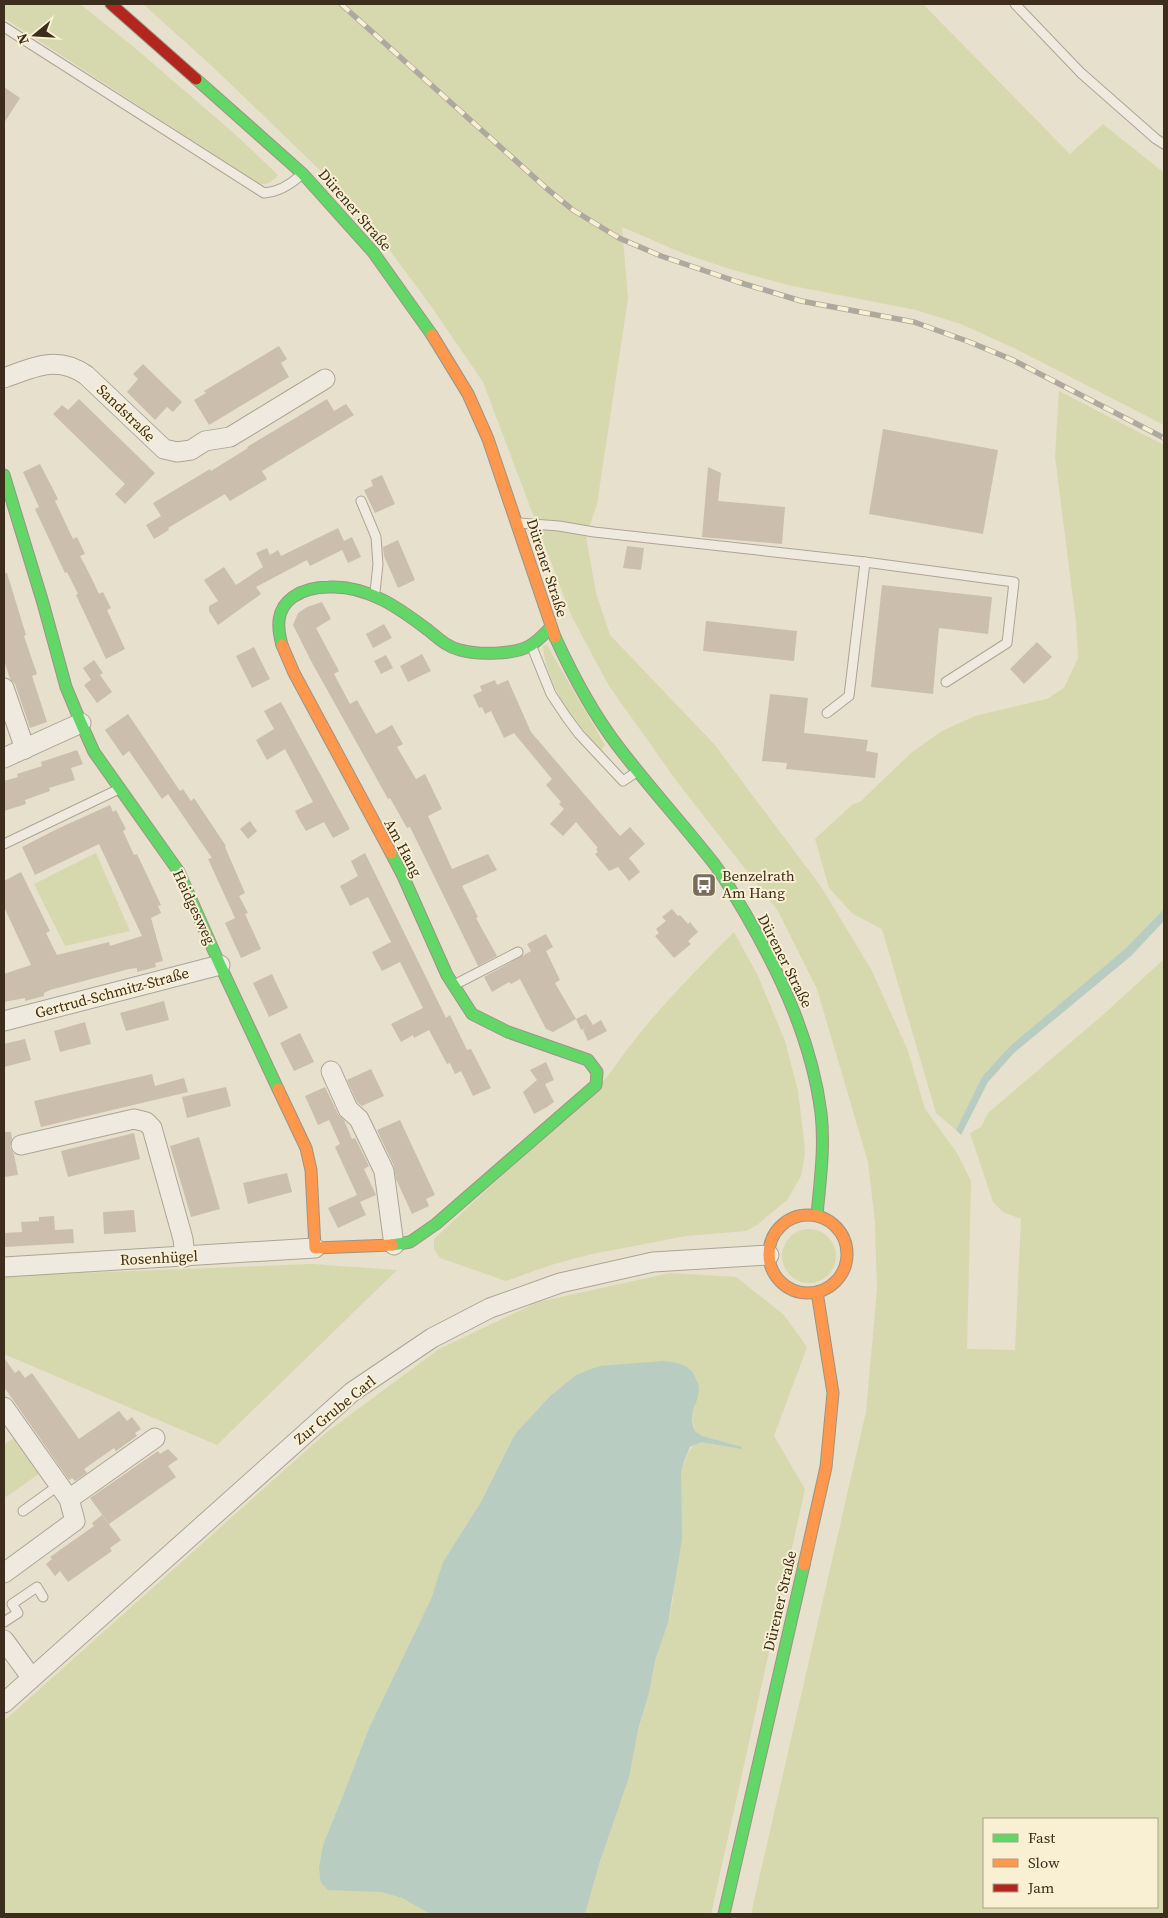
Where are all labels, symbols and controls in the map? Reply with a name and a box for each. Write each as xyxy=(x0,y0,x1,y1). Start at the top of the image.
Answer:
north arrow xyxy=(10,10,60,60)
text: N xyxy=(12,31,34,47)
street label: Dürener Straße xyxy=(314,164,397,256)
street label: Sandstraße xyxy=(92,379,161,446)
street label: Dürener Straße xyxy=(522,516,573,620)
street label: Am Hang xyxy=(379,815,428,881)
place label: Benzelrath Am Hang xyxy=(722,865,795,903)
street label: Heidgesweg xyxy=(168,866,221,948)
bus stop icon: Benzelrath Am Hang xyxy=(691,872,717,898)
street label: Dürener Straße xyxy=(753,910,818,1012)
street label: Gertrud-Schmitz-Straße xyxy=(33,962,191,1023)
street label: Rosenhügel xyxy=(119,1245,199,1270)
street label: Zur Grube Carl xyxy=(289,1370,380,1449)
street label: Dürener Straße xyxy=(758,1548,801,1653)
legend xyxy=(983,1818,1158,1908)
text: Fast xyxy=(1028,1827,1055,1848)
text: Slow xyxy=(1028,1852,1060,1873)
text: Jam xyxy=(1027,1877,1055,1898)

